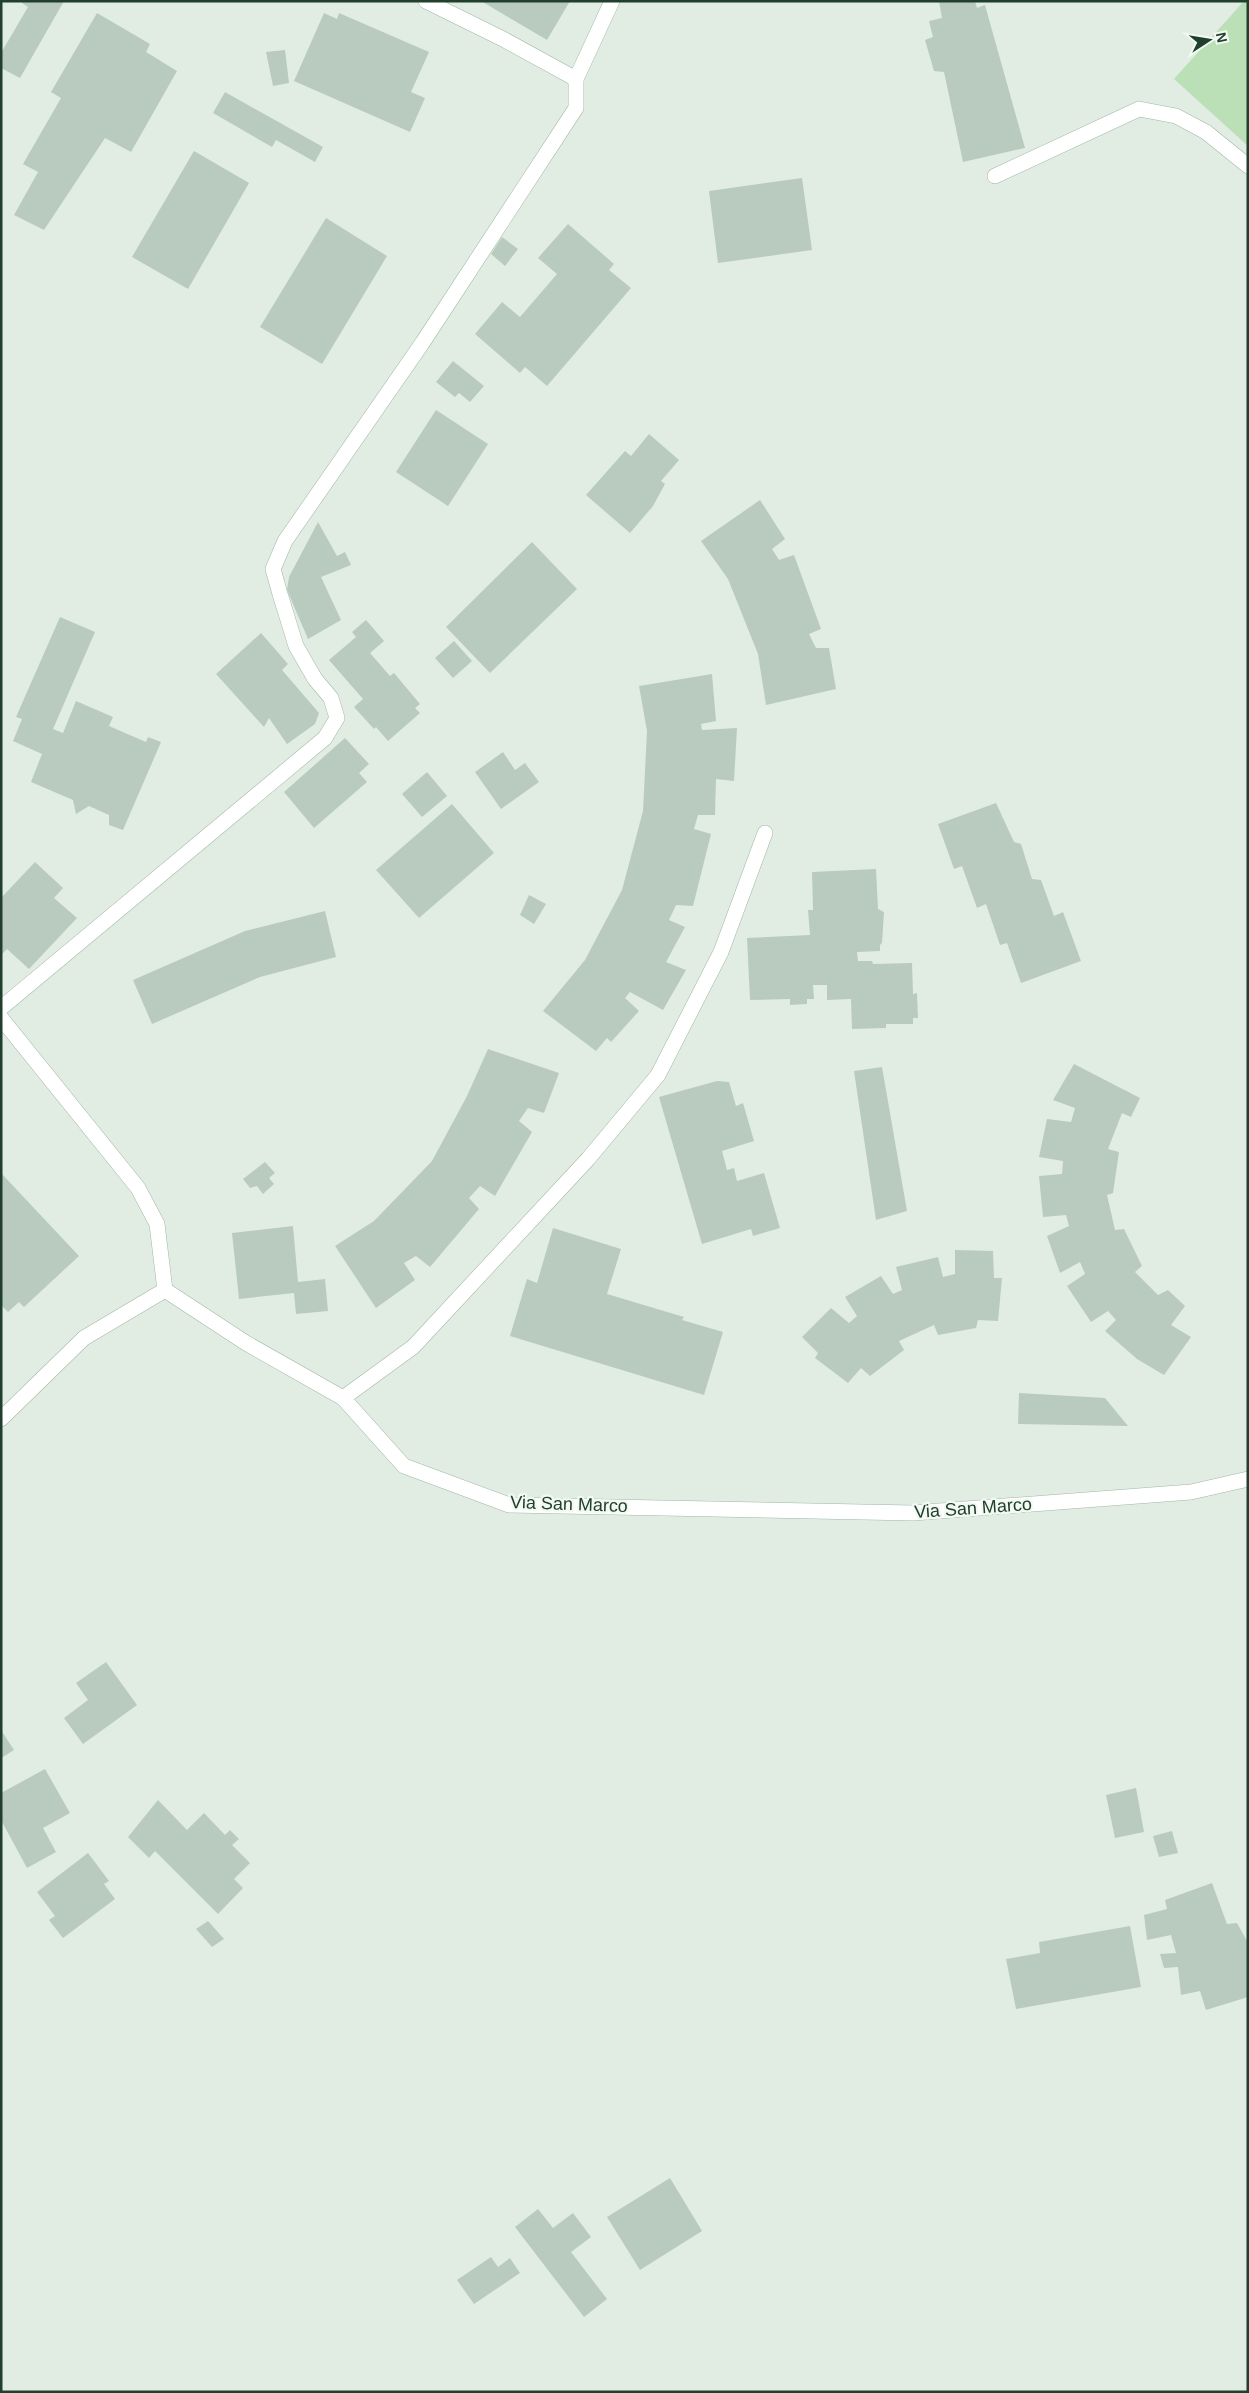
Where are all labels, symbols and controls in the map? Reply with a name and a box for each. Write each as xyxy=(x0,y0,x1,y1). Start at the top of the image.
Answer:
north arrow xyxy=(1184,15,1234,65)
text: N xyxy=(1213,31,1231,44)
street label: Via San Marco xyxy=(510,1492,628,1516)
street label: Via San Marco xyxy=(914,1494,1032,1522)

